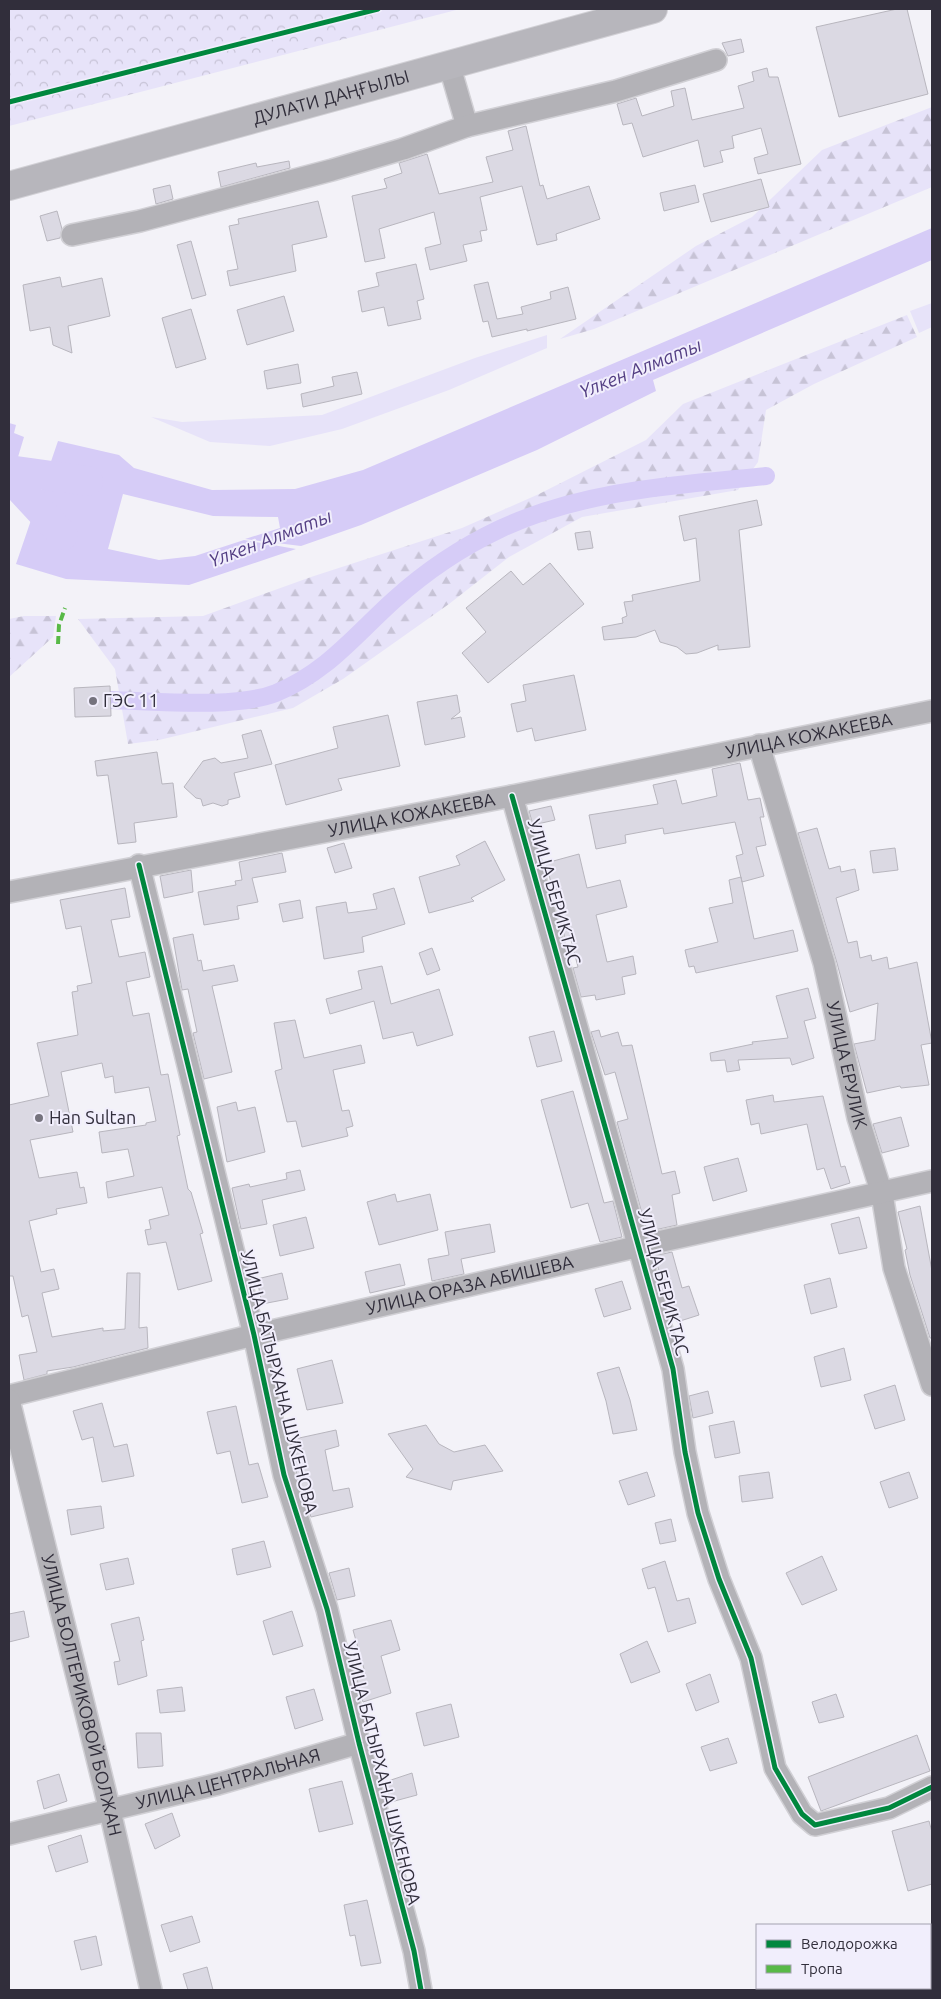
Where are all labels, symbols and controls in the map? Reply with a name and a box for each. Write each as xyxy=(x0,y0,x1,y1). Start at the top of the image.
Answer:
street label: ДУЛАТИ ДАҢҒЫЛЫ xyxy=(250,65,411,128)
water label: Үлкен Алматы xyxy=(576,333,704,403)
water label: Үлкен Алматы xyxy=(205,504,335,572)
place label: ГЭС 11 xyxy=(103,690,159,710)
marker: ГЭС 11 xyxy=(87,695,99,707)
street label: УЛИЦА КОЖАКЕЕВА xyxy=(724,708,894,762)
street label: УЛИЦА КОЖАКЕЕВА xyxy=(326,788,497,840)
street label: УЛИЦА БЕРИКТАС xyxy=(525,816,585,967)
street label: УЛИЦА ЕРУЛИК xyxy=(824,999,872,1131)
place label: Han Sultan xyxy=(49,1107,136,1127)
marker: Han Sultan xyxy=(33,1112,45,1124)
street label: УЛИЦА БЕРИКТАС xyxy=(635,1206,693,1357)
street label: УЛИЦА БАТЫРХАНА ШУКЕНОВА xyxy=(237,1248,323,1516)
street label: УЛИЦА ОРАЗА АБИШЕВА xyxy=(364,1251,575,1318)
street label: УЛИЦА БОЛТЕРИКОВОЙ БОЛЖАН xyxy=(38,1552,126,1838)
street label: УЛИЦА БАТЫРХАНА ШУКЕНОВА xyxy=(340,1639,426,1907)
street label: УЛИЦА ЦЕНТРАЛЬНАЯ xyxy=(134,1744,322,1812)
legend xyxy=(756,1924,931,1989)
text: Велодорожка xyxy=(801,1935,898,1952)
text: Тропа xyxy=(801,1960,843,1977)

